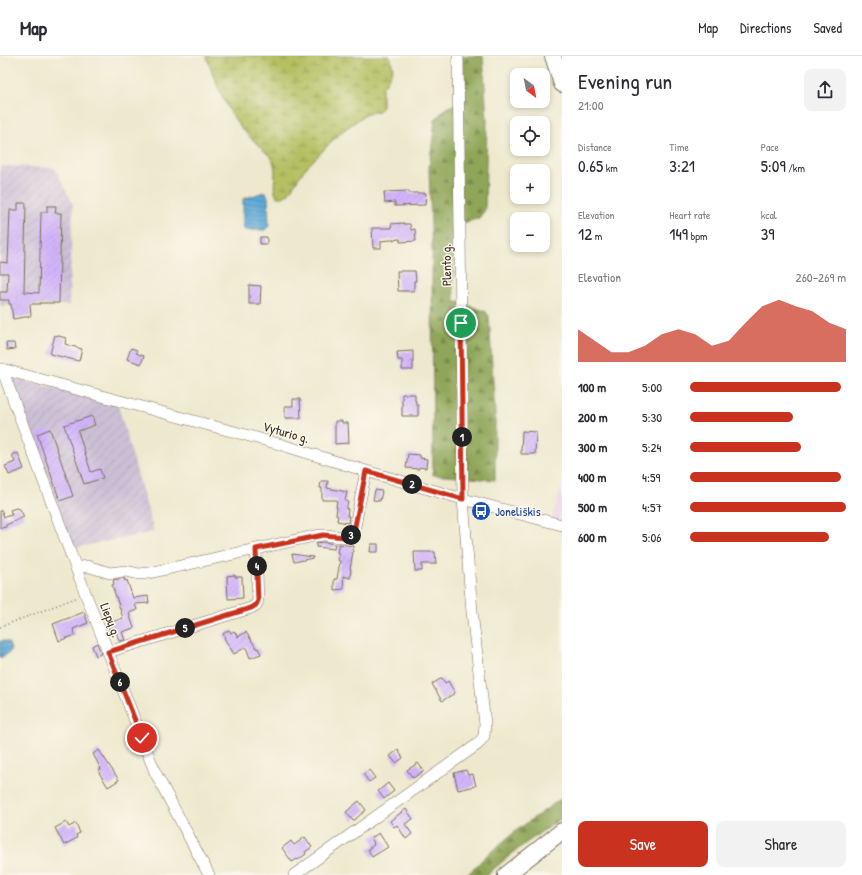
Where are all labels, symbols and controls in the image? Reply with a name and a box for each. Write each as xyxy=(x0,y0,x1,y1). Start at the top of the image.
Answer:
text: Map xyxy=(20,15,47,41)
text: Map xyxy=(698,18,718,37)
text: Directions xyxy=(740,18,791,37)
text: Saved xyxy=(813,18,842,37)
text: Evening run xyxy=(578,66,672,96)
north arrow xyxy=(510,68,550,108)
map controls xyxy=(510,68,550,252)
button: share xyxy=(804,69,846,111)
text: 21:00 xyxy=(578,96,603,114)
button: locate xyxy=(510,116,550,156)
text: Distance xyxy=(578,140,612,154)
text: Time xyxy=(669,140,689,154)
text: Pace xyxy=(761,140,779,154)
text: 0.65 xyxy=(578,154,603,177)
text: 3:21 xyxy=(669,154,695,177)
text: 5:09 xyxy=(761,154,786,177)
text: km xyxy=(603,161,618,175)
text: /km xyxy=(786,161,805,175)
button: + xyxy=(510,164,550,204)
text: Elevation xyxy=(578,208,615,222)
text: Heart rate xyxy=(669,208,710,222)
text: kcal xyxy=(761,208,777,222)
button: − xyxy=(510,212,550,252)
text: 12 xyxy=(578,222,592,245)
text: 149 xyxy=(669,222,688,245)
text: 39 xyxy=(761,222,775,245)
text: m xyxy=(592,229,602,243)
text: bpm xyxy=(688,229,707,243)
street label: Plento g. xyxy=(437,244,455,286)
text: Elevation xyxy=(578,268,621,286)
text: 260–269 m xyxy=(796,268,846,286)
pin xyxy=(444,306,478,340)
icon: arrive xyxy=(450,312,472,334)
text: 100 m xyxy=(578,378,606,396)
text: 5:00 xyxy=(642,378,662,396)
text: 200 m xyxy=(578,408,608,426)
text: 5:30 xyxy=(642,408,662,426)
street label: Vyturio g. xyxy=(261,417,311,447)
pin: 1 xyxy=(452,427,472,447)
text: 1 xyxy=(460,430,464,444)
text: 300 m xyxy=(578,438,607,456)
text: 5:24 xyxy=(642,438,661,456)
text: 400 m xyxy=(578,468,606,486)
text: 4:59 xyxy=(642,468,660,486)
pin: 2 xyxy=(402,474,422,494)
text: 2 xyxy=(409,477,415,491)
text: 500 m xyxy=(578,498,607,516)
text: 4:57 xyxy=(642,498,662,516)
bus stop icon: Joneliškis xyxy=(470,500,492,522)
place label: Joneliškis xyxy=(495,502,541,520)
pin: 3 xyxy=(341,525,361,545)
text: 3 xyxy=(349,528,353,542)
text: 600 m xyxy=(578,528,607,546)
text: 5:06 xyxy=(642,528,662,546)
pin: 4 xyxy=(247,556,267,576)
text: 4 xyxy=(255,559,259,573)
street label: Liepų g. xyxy=(96,600,126,640)
pin: 5 xyxy=(175,618,195,638)
text: 5 xyxy=(183,621,187,635)
pin: 6 xyxy=(110,672,130,692)
text: 6 xyxy=(118,675,122,689)
pin xyxy=(125,721,159,755)
icon: check xyxy=(131,727,153,749)
button: Save xyxy=(578,821,708,867)
button: Share xyxy=(716,821,846,867)

